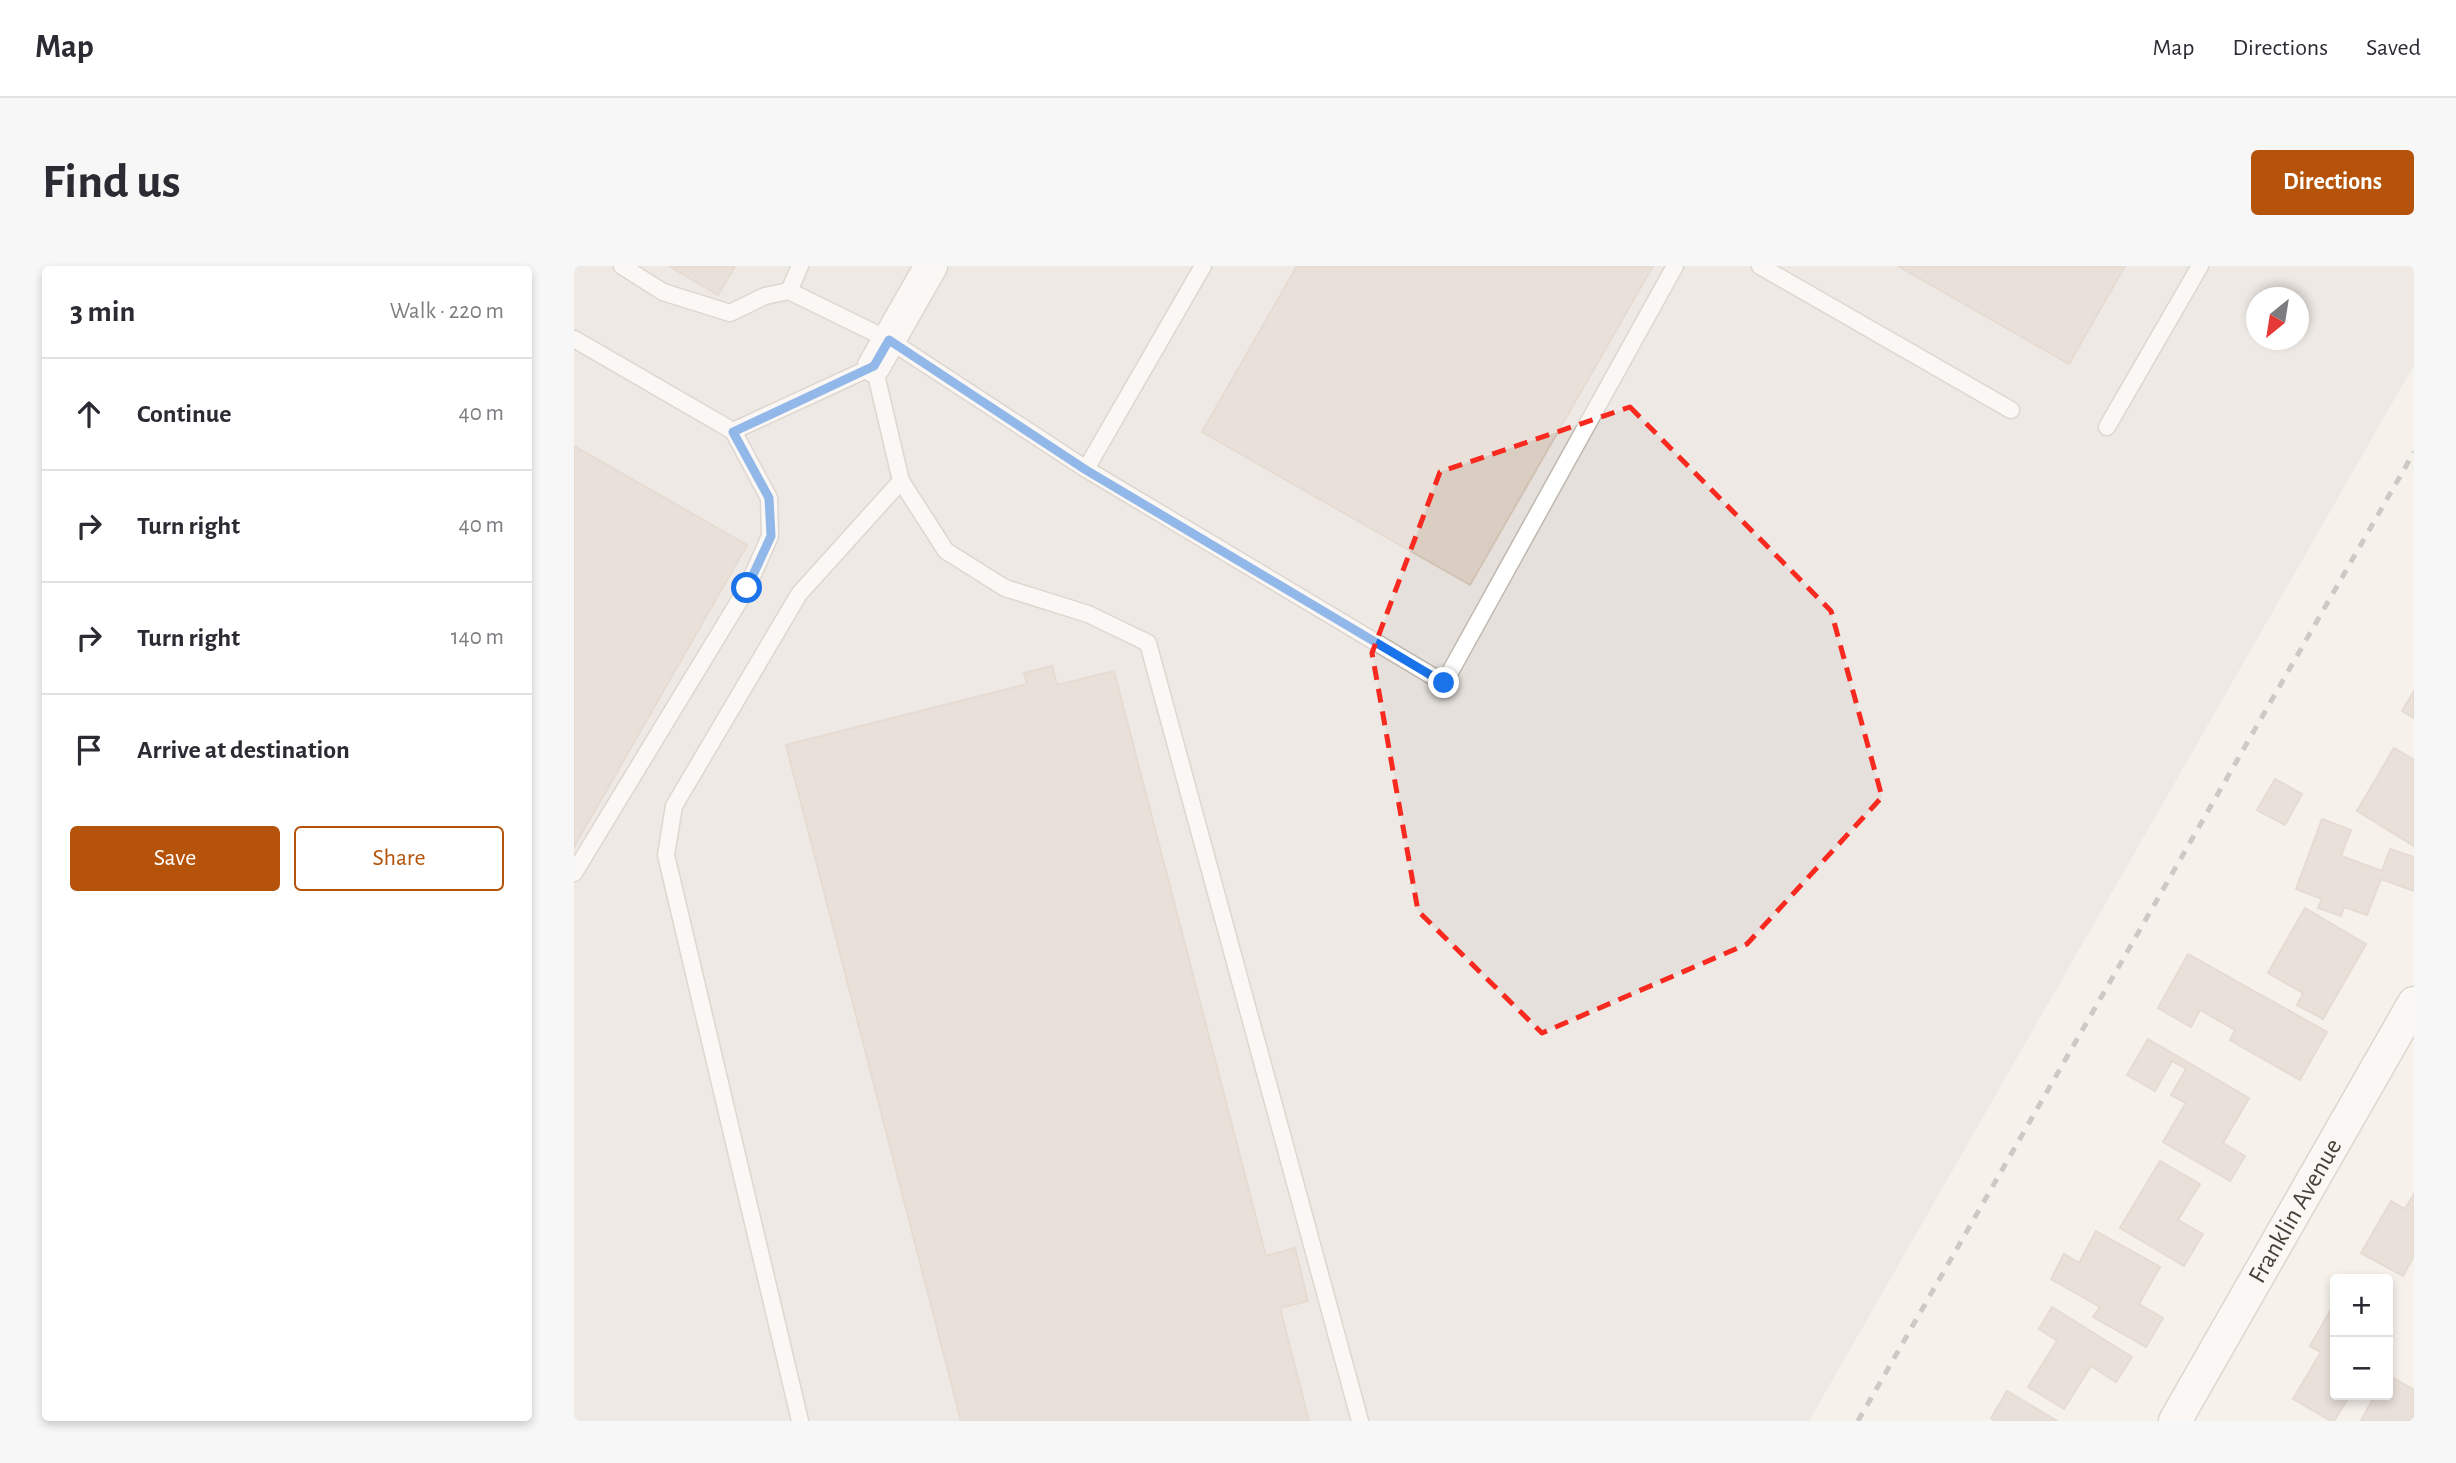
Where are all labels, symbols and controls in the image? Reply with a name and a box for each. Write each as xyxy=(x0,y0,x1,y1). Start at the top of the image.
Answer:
text: Map xyxy=(35,31,94,64)
text: Map xyxy=(2152,36,2194,60)
text: Directions xyxy=(2232,36,2328,60)
text: Saved xyxy=(2366,36,2421,60)
button: Directions xyxy=(2251,150,2414,215)
text: Find us xyxy=(42,158,181,207)
north arrow xyxy=(2246,287,2309,350)
text: 3 min xyxy=(70,297,135,327)
text: Walk · 220 m xyxy=(390,300,504,323)
icon: ahead xyxy=(70,395,108,433)
text: Continue xyxy=(137,401,232,427)
text: 40 m xyxy=(459,402,504,425)
icon: right xyxy=(70,507,108,545)
text: Turn right xyxy=(137,513,240,539)
text: 40 m xyxy=(459,514,504,537)
route start xyxy=(731,572,762,603)
icon: right xyxy=(70,619,108,657)
text: Turn right xyxy=(137,625,240,651)
text: 140 m xyxy=(451,626,504,649)
route end xyxy=(1428,667,1459,698)
icon: arrive xyxy=(70,731,108,769)
text: Arrive at destination xyxy=(137,737,350,763)
button: Save xyxy=(70,826,280,891)
button: Share xyxy=(294,826,504,891)
street label: Franklin Avenue xyxy=(2244,1134,2347,1288)
map controls xyxy=(2330,1274,2393,1400)
button: + xyxy=(2330,1274,2393,1337)
button: − xyxy=(2330,1337,2393,1400)

